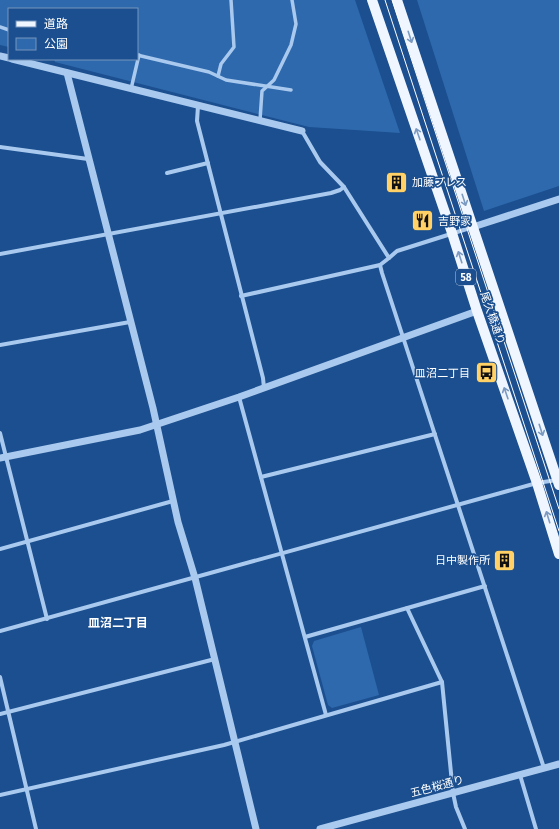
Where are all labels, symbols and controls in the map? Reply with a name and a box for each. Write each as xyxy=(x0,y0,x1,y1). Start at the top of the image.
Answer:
legend xyxy=(8,8,138,60)
text: 道路 xyxy=(44,17,68,31)
one-way arrow xyxy=(406,31,414,43)
text: 公園 xyxy=(44,37,68,51)
one-way arrow xyxy=(414,127,421,140)
building icon: 加藤プレス xyxy=(383,169,409,195)
place label: 加藤プレス xyxy=(412,176,467,189)
one-way arrow xyxy=(461,193,468,206)
restaurant icon: 吉野家 xyxy=(410,208,436,234)
place label: 吉野家 xyxy=(438,215,471,228)
one-way arrow xyxy=(456,251,463,264)
road number: 58 xyxy=(456,269,476,285)
street label: 尾久橋通り xyxy=(477,290,508,346)
bus stop icon: 皿沼二丁目 xyxy=(473,360,499,386)
place label: 皿沼二丁目 xyxy=(415,367,470,380)
one-way arrow xyxy=(502,387,509,400)
one-way arrow xyxy=(537,423,545,435)
one-way arrow xyxy=(544,510,551,523)
building icon: 日中製作所 xyxy=(492,547,518,573)
place label: 日中製作所 xyxy=(435,554,491,567)
district label: 皿沼二丁目 xyxy=(88,616,148,630)
street label: 五色桜通り xyxy=(409,773,465,800)

